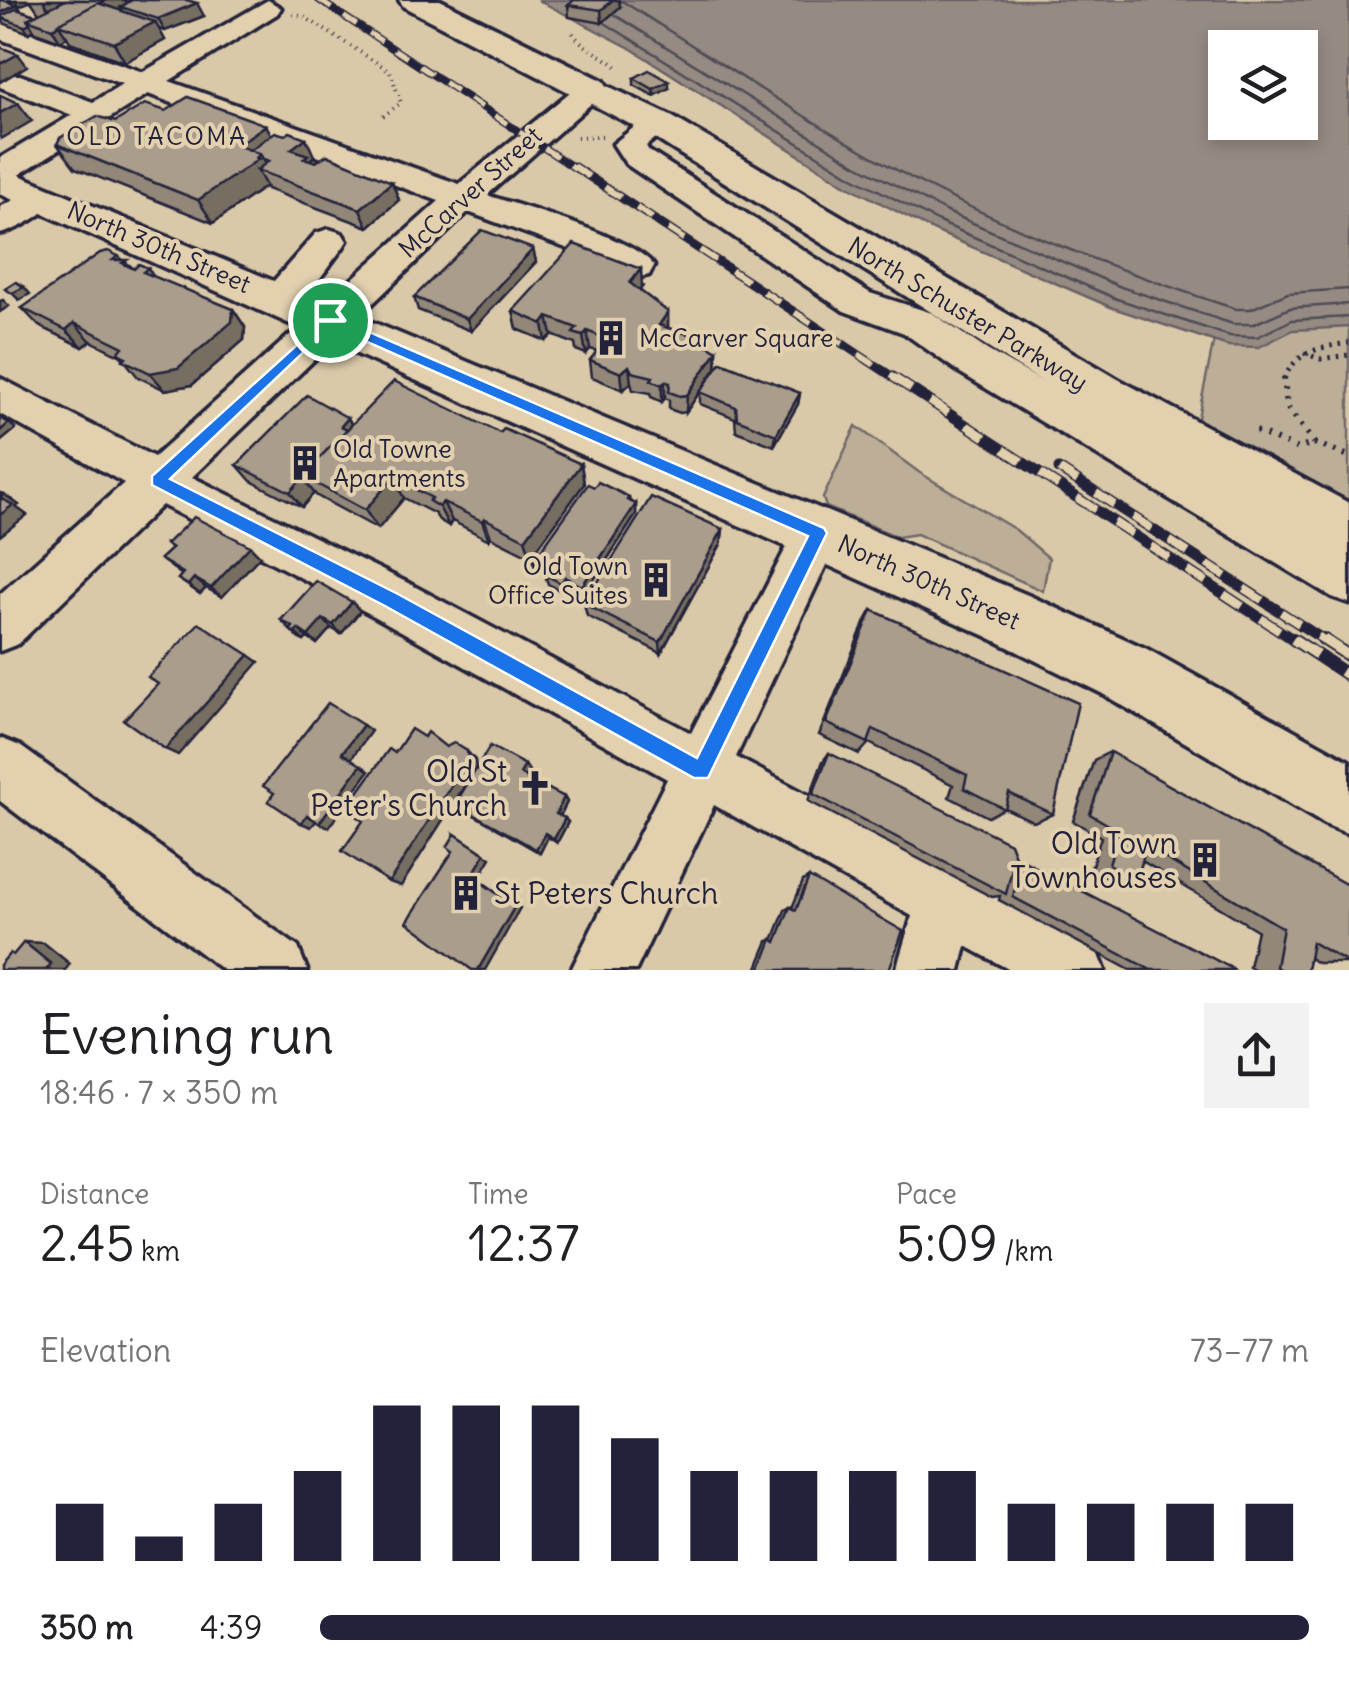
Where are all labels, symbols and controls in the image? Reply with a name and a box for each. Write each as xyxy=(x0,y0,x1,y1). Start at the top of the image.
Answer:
map controls xyxy=(1208,30,1318,140)
button: layers xyxy=(1208,30,1318,140)
street label: McCarver Street xyxy=(392,119,548,265)
district label: OLD TACOMA xyxy=(66,120,248,152)
street label: North 30th Street xyxy=(62,194,256,300)
street label: North Schuster Parkway xyxy=(842,230,1094,398)
pin xyxy=(288,278,373,363)
icon: arrive xyxy=(303,293,358,348)
building icon: McCarver Square xyxy=(592,319,630,357)
place label: McCarver Square xyxy=(639,322,833,354)
place label: Old Towne Apartments xyxy=(333,433,466,494)
building icon: Old Towne Apartments xyxy=(286,444,324,482)
street label: North 30th Street xyxy=(833,527,1025,637)
place label: Old Town Office Suites xyxy=(488,550,628,611)
building icon: Old Town Office Suites xyxy=(637,561,675,599)
place label: Old St Peter's Church xyxy=(310,752,507,824)
church icon: Old St Peter's Church xyxy=(516,769,554,807)
place label: Old Town Townhouses xyxy=(1010,824,1177,896)
building icon: Old Town Townhouses xyxy=(1186,841,1224,879)
building icon: St Peters Church xyxy=(447,874,485,912)
place label: St Peters Church xyxy=(494,874,718,912)
text: Evening run xyxy=(40,1000,334,1069)
button: share xyxy=(1204,1003,1309,1108)
text: 18:46 · 7 × 350 m xyxy=(40,1072,278,1113)
text: Distance xyxy=(40,1176,149,1212)
text: Time xyxy=(468,1176,529,1212)
text: Pace xyxy=(896,1176,957,1212)
text: 2.45 xyxy=(40,1212,134,1275)
text: 12:37 xyxy=(468,1212,579,1275)
text: 5:09 xyxy=(896,1212,998,1275)
text: km xyxy=(134,1233,180,1269)
text: /km xyxy=(998,1233,1053,1269)
text: Elevation xyxy=(40,1330,171,1371)
text: 73–77 m xyxy=(1190,1330,1309,1371)
text: 350 m xyxy=(40,1607,133,1648)
text: 4:39 xyxy=(200,1607,262,1648)

